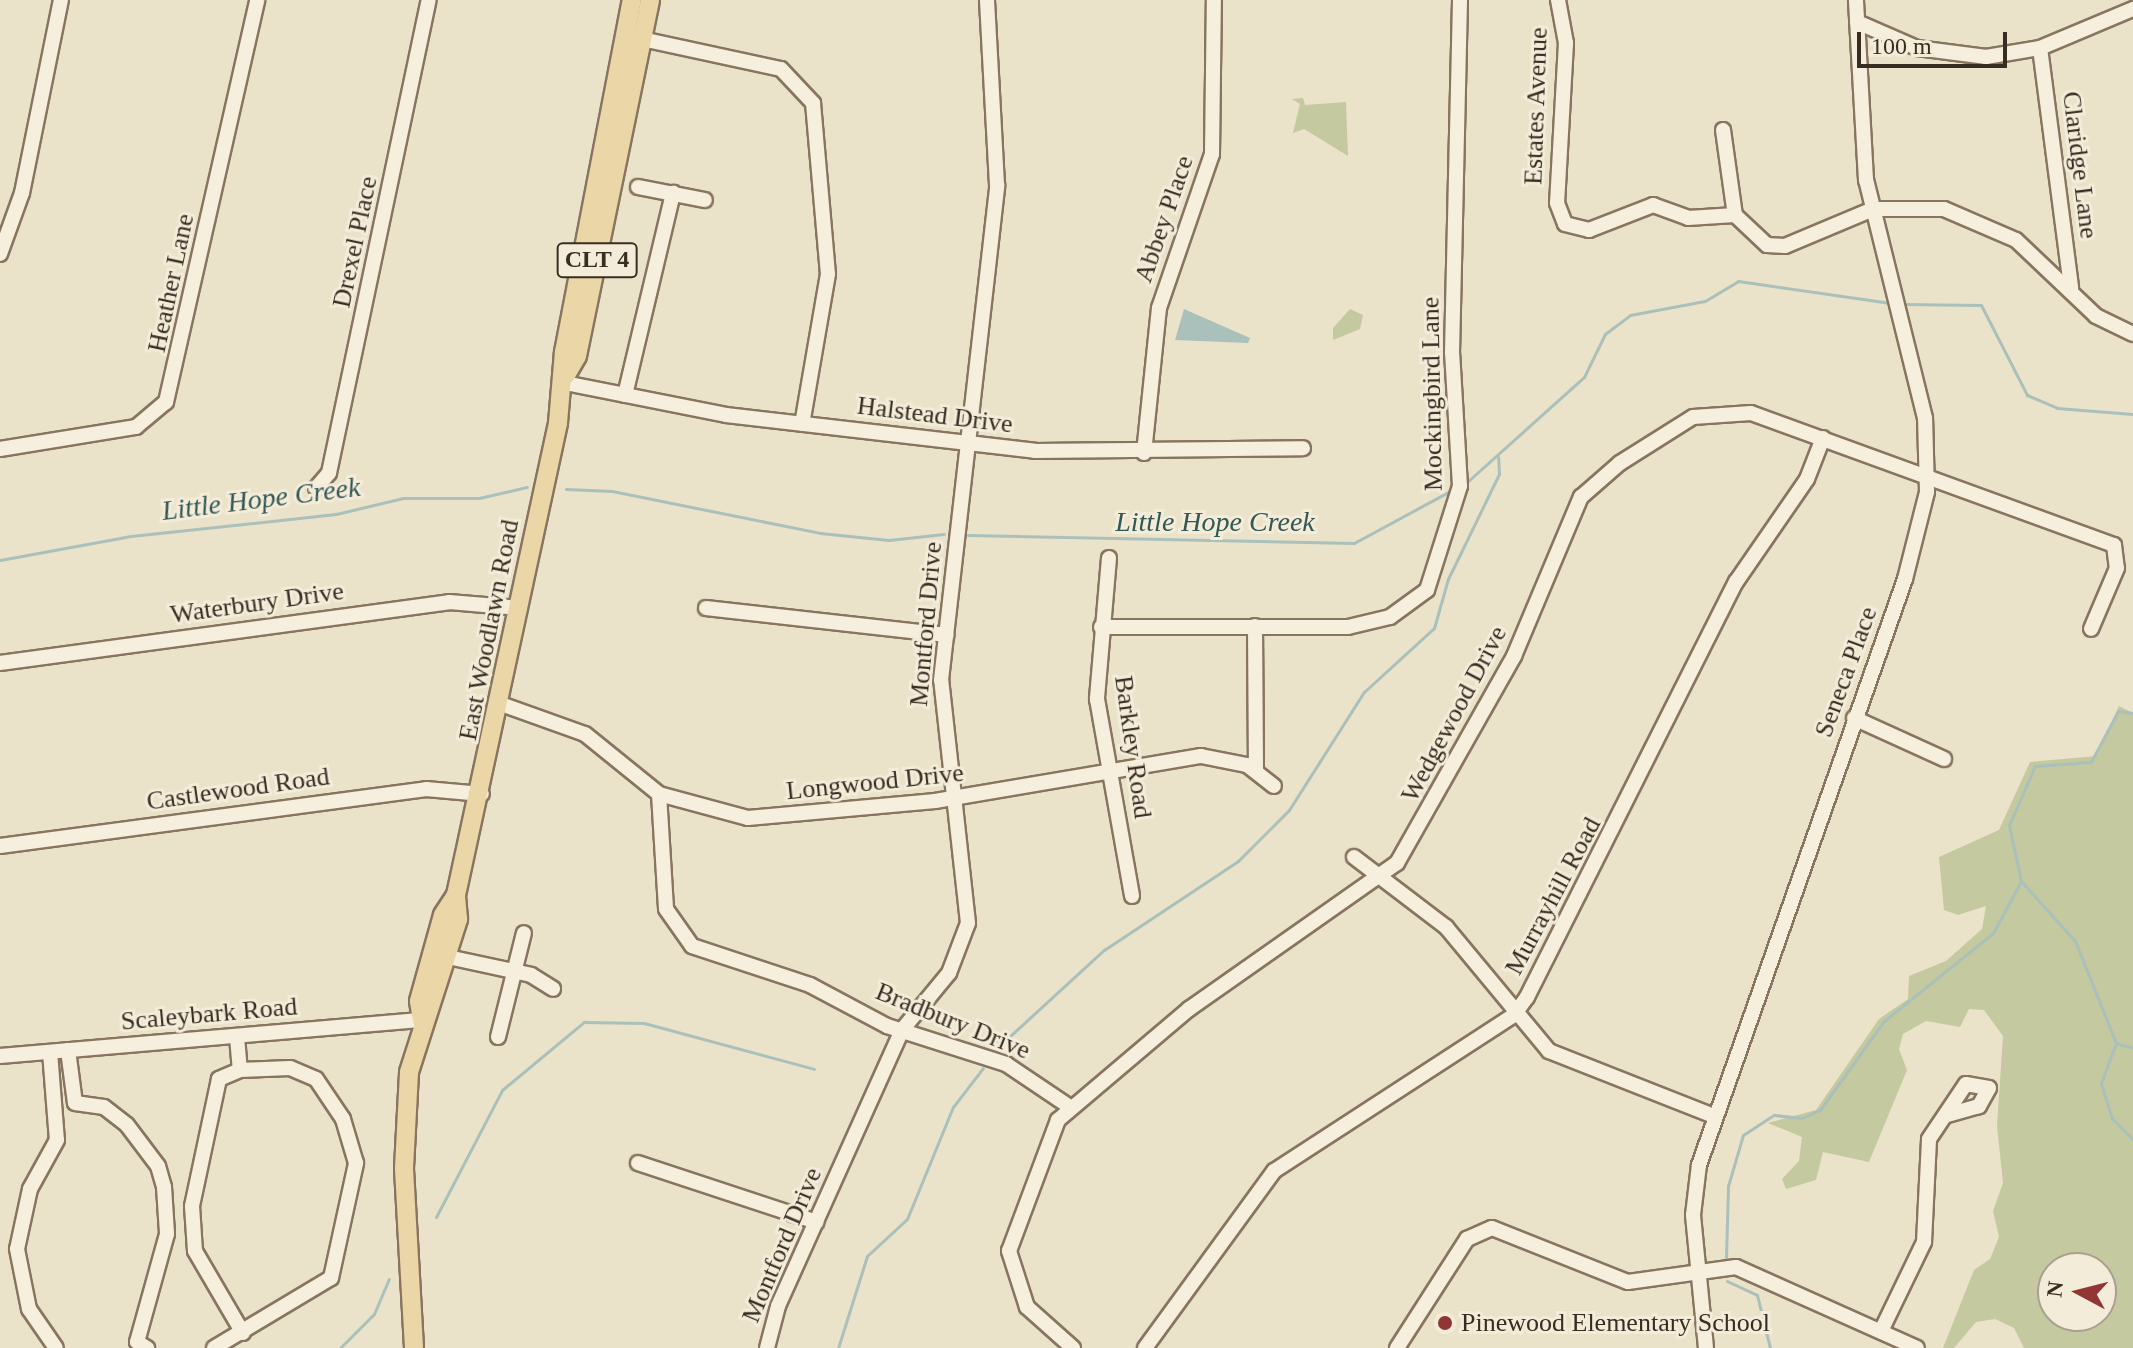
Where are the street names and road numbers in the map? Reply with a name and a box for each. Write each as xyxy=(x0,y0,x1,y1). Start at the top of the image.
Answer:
street label: Estates Avenue xyxy=(1518,26,1554,186)
street label: Claridge Lane xyxy=(2055,90,2105,240)
street label: Abbey Place xyxy=(1128,151,1200,287)
street label: Drexel Place xyxy=(326,173,384,311)
street label: Heather Lane xyxy=(141,211,201,355)
road number: CLT 4 xyxy=(555,240,639,280)
street label: Mockingbird Lane xyxy=(1415,297,1449,491)
street label: Halstead Drive xyxy=(855,390,1015,440)
street label: East Woodlawn Road xyxy=(452,517,526,743)
street label: Montford Drive xyxy=(903,540,949,708)
street label: Waterbury Drive xyxy=(168,575,346,631)
street label: Seneca Place xyxy=(1808,603,1884,741)
street label: Wedgewood Drive xyxy=(1394,621,1514,807)
street label: Barkley Road xyxy=(1108,674,1158,820)
street label: Longwood Drive xyxy=(785,757,965,807)
street label: Castlewood Road xyxy=(145,761,331,817)
street label: Murrayhill Road xyxy=(1498,812,1608,980)
street label: Bradbury Drive xyxy=(871,976,1035,1066)
street label: Scaleybark Road xyxy=(120,991,298,1037)
street label: Montford Drive xyxy=(735,1163,829,1327)

